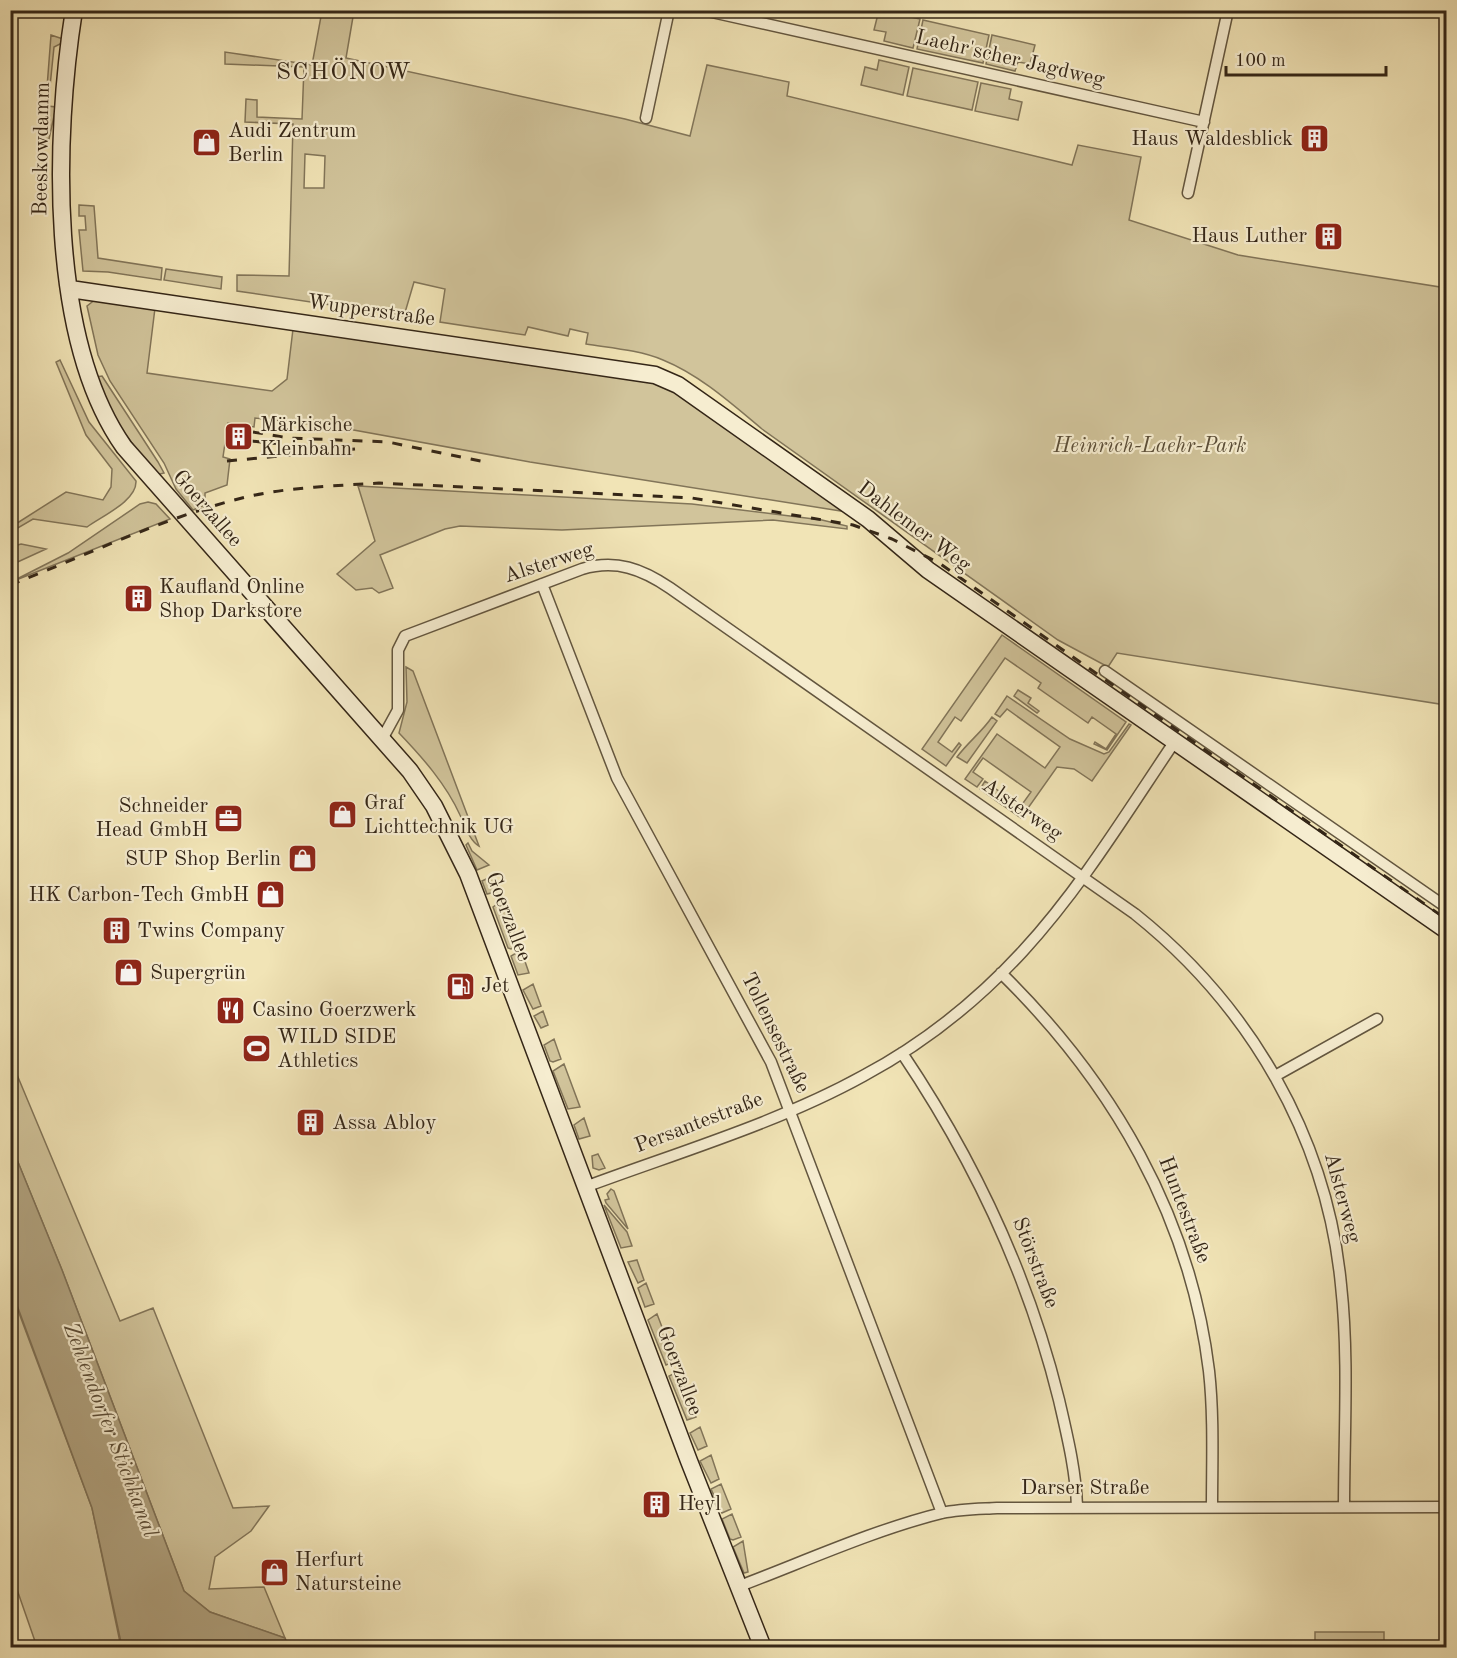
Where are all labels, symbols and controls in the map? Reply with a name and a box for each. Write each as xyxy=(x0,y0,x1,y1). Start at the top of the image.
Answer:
street label: Laehr'scher Jagdweg xyxy=(913,27,1107,91)
scale bar xyxy=(1226,39,1386,77)
text: 100 m xyxy=(1235,52,1286,70)
district label: SCHÖNOW xyxy=(276,57,412,85)
street label: Beeskowdamm xyxy=(30,82,54,216)
place label: Audi Zentrum Berlin xyxy=(228,121,356,166)
building icon: Haus Waldesblick xyxy=(1298,123,1330,155)
shop icon: Audi Zentrum Berlin xyxy=(191,127,223,159)
place label: Haus Waldesblick xyxy=(1131,129,1293,150)
building icon: Haus Luther xyxy=(1312,220,1344,252)
place label: Haus Luther xyxy=(1192,226,1307,247)
street label: Wupperstraße xyxy=(306,292,436,330)
place label: Märkische Kleinbahn xyxy=(260,415,353,460)
building icon: Märkische Kleinbahn xyxy=(223,421,255,453)
park label: Heinrich-Laehr-Park xyxy=(1053,436,1247,457)
street label: Goerzallee xyxy=(168,467,246,551)
street label: Dahlemer Weg xyxy=(853,478,975,577)
street label: Alsterweg xyxy=(502,538,597,587)
place label: Kaufland Online Shop Darkstore xyxy=(159,577,305,622)
building icon: Kaufland Online Shop Darkstore xyxy=(122,583,154,615)
street label: Alsterweg xyxy=(978,775,1067,846)
place label: Graf Lichttechnik UG xyxy=(364,793,514,838)
place label: Schneider Head GmbH xyxy=(95,796,208,841)
shop icon: Graf Lichttechnik UG xyxy=(327,799,359,831)
office icon: Schneider Head GmbH xyxy=(213,802,245,834)
shop icon: SUP Shop Berlin xyxy=(286,843,318,875)
place label: SUP Shop Berlin xyxy=(125,849,281,870)
street label: Goerzallee xyxy=(481,869,535,965)
shop icon: HK Carbon-Tech GmbH xyxy=(254,879,286,911)
place label: HK Carbon-Tech GmbH xyxy=(29,885,249,906)
building icon: Twins Company xyxy=(100,915,132,947)
place label: Twins Company xyxy=(137,921,285,942)
shop icon: Supergrün xyxy=(113,957,145,989)
place label: Supergrün xyxy=(150,963,246,984)
street label: Tollensestraße xyxy=(737,969,813,1097)
fuel station icon: Jet xyxy=(444,970,476,1002)
place label: Jet xyxy=(481,976,509,997)
restaurant icon: Casino Goerzwerk xyxy=(215,994,247,1026)
place label: Casino Goerzwerk xyxy=(252,1000,416,1021)
place label: WILD SIDE Athletics xyxy=(277,1027,396,1072)
sports icon: WILD SIDE Athletics xyxy=(240,1033,272,1065)
street label: Persantestraße xyxy=(632,1089,766,1157)
building icon: Assa Abloy xyxy=(295,1107,327,1139)
place label: Assa Abloy xyxy=(332,1113,437,1134)
street label: Alsterweg xyxy=(1320,1150,1364,1246)
street label: Huntestraße xyxy=(1154,1154,1214,1266)
street label: Störstraße xyxy=(1008,1215,1062,1311)
water label: Zehlendorfer Stichkanal xyxy=(59,1320,161,1541)
street label: Goerzallee xyxy=(652,1323,706,1419)
street label: Darser Straße xyxy=(1021,1478,1149,1499)
building icon: Heyl xyxy=(641,1488,673,1520)
place label: Heyl xyxy=(678,1494,721,1515)
place label: Herfurt Natursteine xyxy=(295,1550,402,1595)
shop icon: Herfurt Natursteine xyxy=(258,1556,290,1588)

